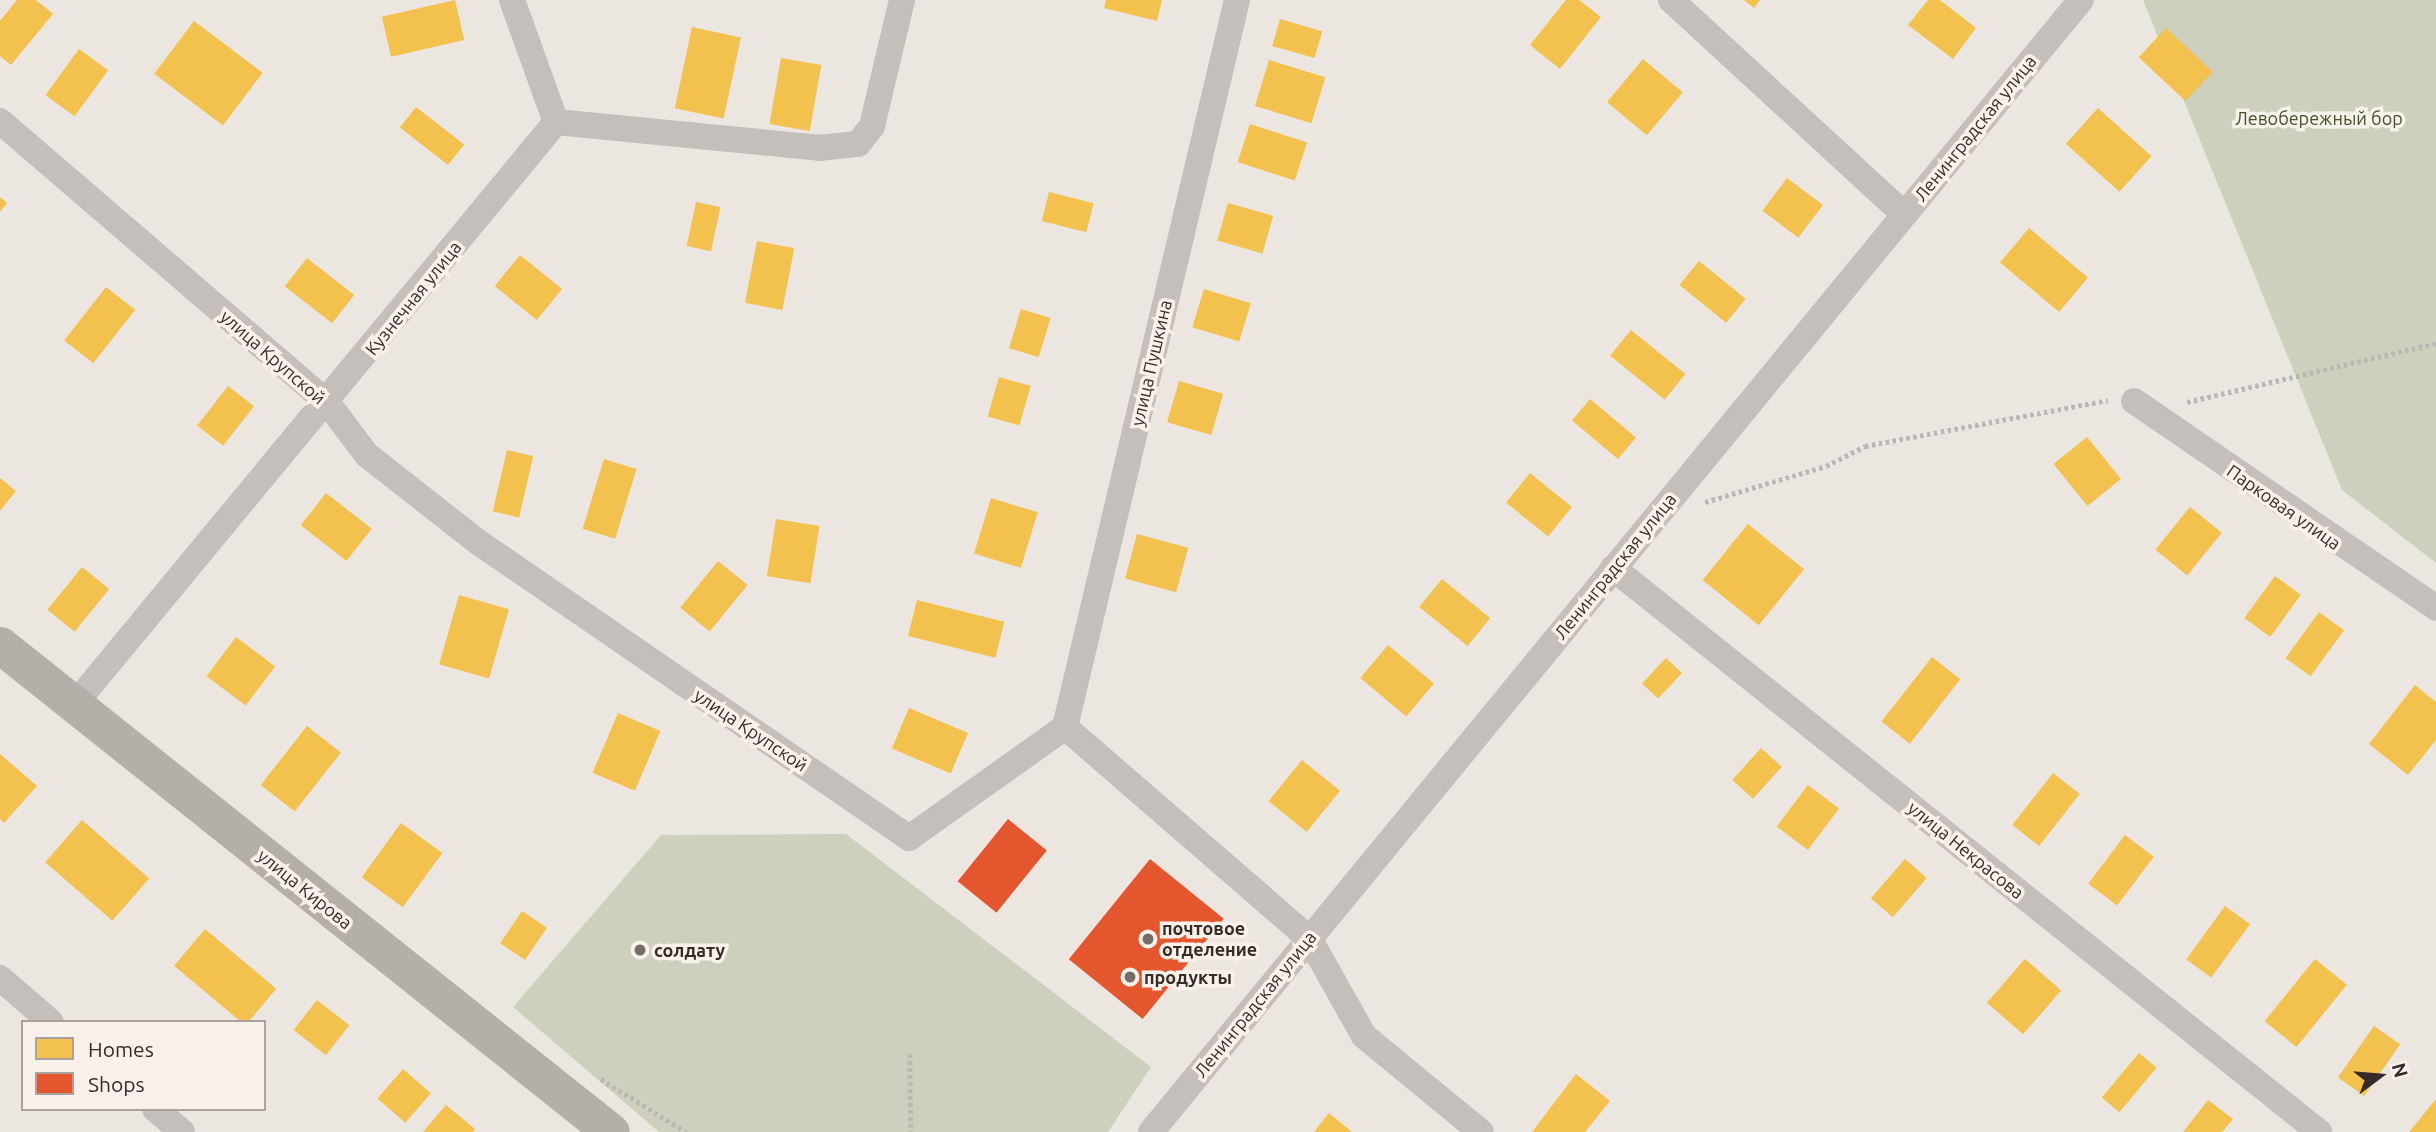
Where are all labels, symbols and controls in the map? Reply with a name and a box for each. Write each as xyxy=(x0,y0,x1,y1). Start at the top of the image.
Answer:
street label: Ленинградская улица xyxy=(1909,51,2041,205)
park label: Левобережный бор xyxy=(2235,107,2403,129)
street label: Кузнечная улица xyxy=(360,237,466,359)
street label: улица Пушкина xyxy=(1126,298,1176,428)
street label: улица Крупской xyxy=(216,305,330,409)
street label: Парковая улица xyxy=(2223,460,2345,554)
street label: Ленинградская улица xyxy=(1549,489,1681,643)
street label: улица Крупской xyxy=(690,684,812,776)
street label: улица Некрасова xyxy=(1904,797,2028,903)
street label: улица Кирова xyxy=(253,844,357,934)
place label: почтовое отделение xyxy=(1162,918,1257,960)
street label: Ленинградская улица xyxy=(1189,927,1321,1081)
marker: почтовое отделение xyxy=(1140,931,1156,947)
place label: солдату xyxy=(654,939,725,961)
marker: солдату xyxy=(632,942,648,958)
place label: продукты xyxy=(1144,966,1232,988)
marker: продукты xyxy=(1122,969,1138,985)
legend xyxy=(21,1020,266,1111)
text: Homes xyxy=(88,1037,154,1061)
north arrow xyxy=(2345,1041,2415,1111)
text: N xyxy=(2388,1060,2413,1080)
text: Shops xyxy=(88,1072,145,1096)

